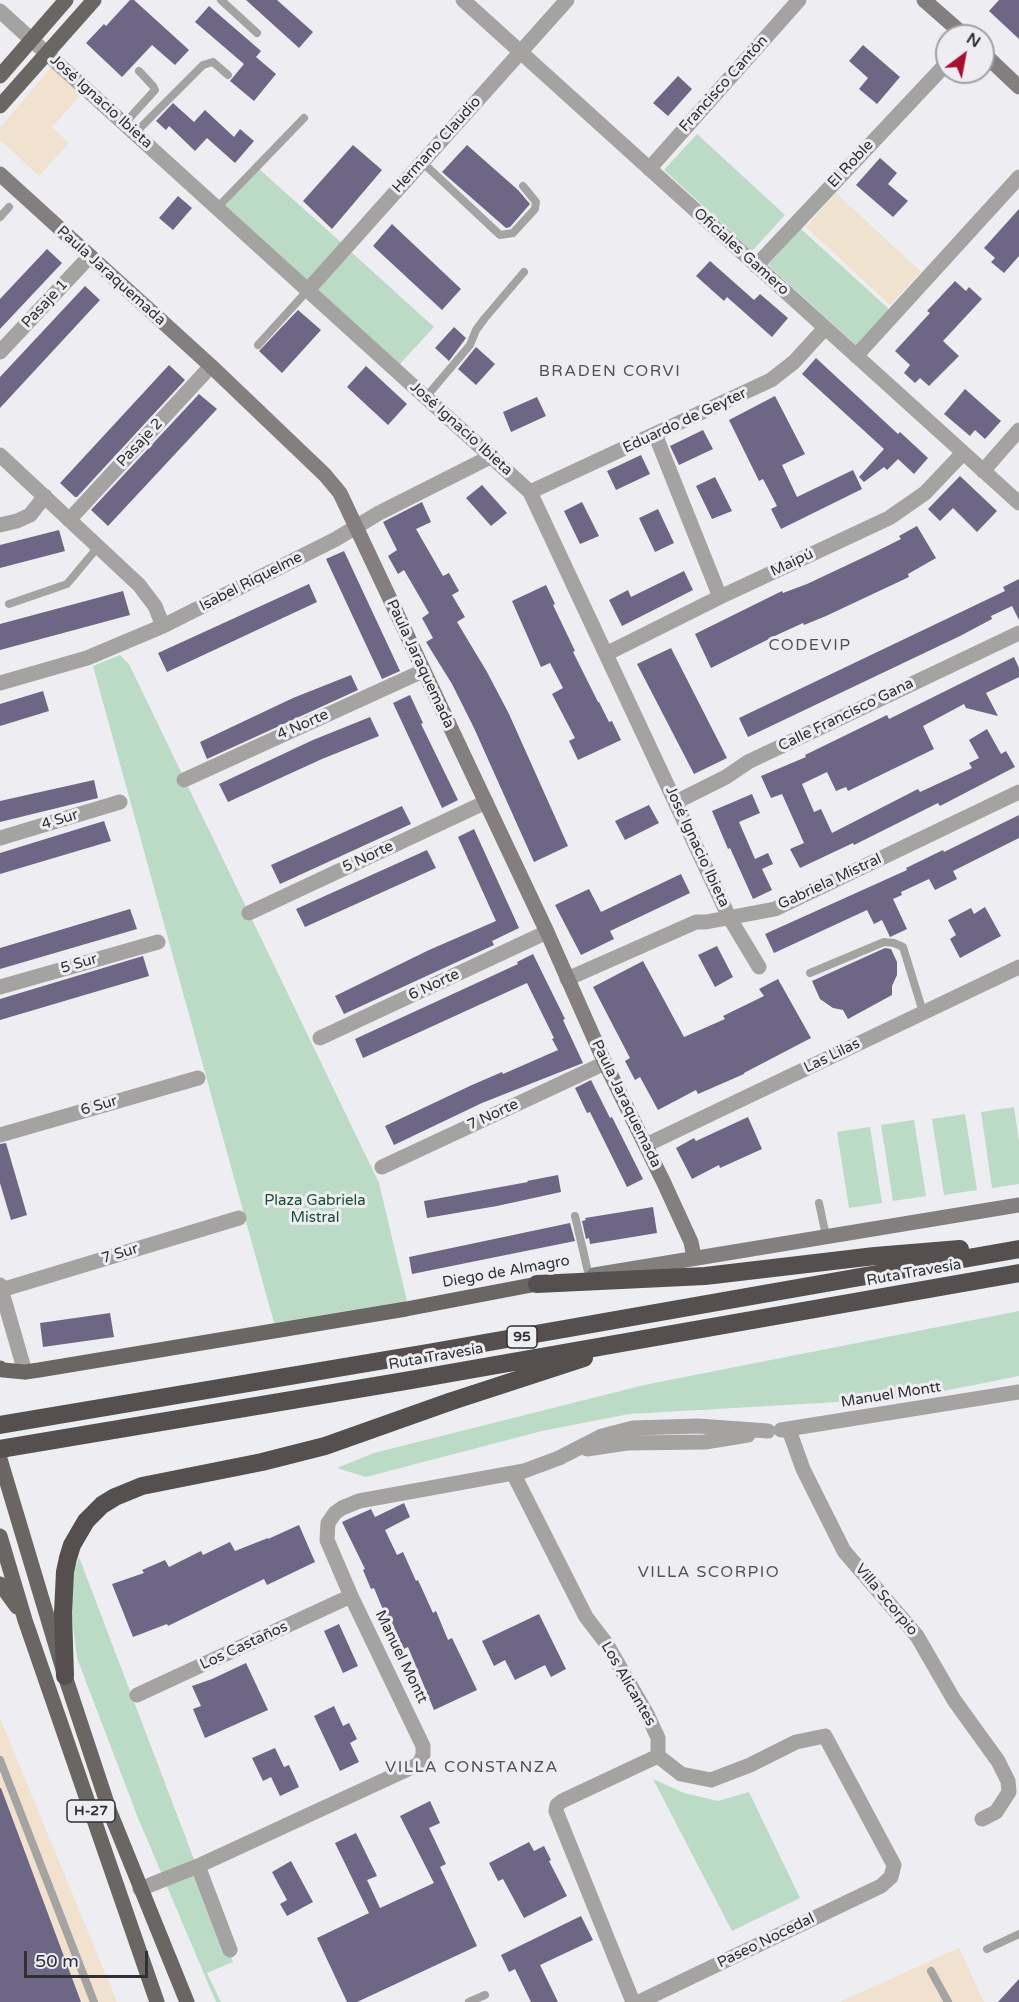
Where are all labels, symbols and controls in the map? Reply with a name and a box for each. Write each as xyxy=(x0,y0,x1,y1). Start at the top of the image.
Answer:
north arrow xyxy=(935,24,995,84)
text: N xyxy=(963,29,984,52)
street label: Francisco Cantón xyxy=(676,32,772,136)
street label: José Ignacio Ibieta xyxy=(46,51,156,153)
street label: Hermano Claudio xyxy=(389,93,485,197)
street label: El Roble xyxy=(824,136,878,192)
street label: Oficiales Gamero xyxy=(690,205,792,299)
street label: Paula Jaraquemada xyxy=(53,222,169,330)
street label: Pasaje 1 xyxy=(18,276,72,332)
district label: BRADEN CORVI xyxy=(539,362,681,382)
street label: José Ignacio Ibieta xyxy=(406,378,516,480)
street label: Eduardo de Geyter xyxy=(620,384,750,458)
street label: Pasaje 2 xyxy=(113,415,167,471)
street label: Maipú xyxy=(768,545,816,581)
street label: Isabel Riquelme xyxy=(197,548,305,616)
street label: Paula Jaraquemada xyxy=(382,597,458,731)
district label: CODEVIP xyxy=(769,636,851,656)
street label: Calle Francisco Gana xyxy=(776,674,916,756)
street label: 4 Norte xyxy=(275,706,331,744)
street label: José Ignacio Ibieta xyxy=(661,784,733,910)
street label: 4 Sur xyxy=(40,806,80,834)
street label: 5 Norte xyxy=(340,837,396,877)
street label: Gabriela Mistral xyxy=(775,850,885,914)
street label: 5 Sur xyxy=(59,950,99,978)
street label: 6 Norte xyxy=(406,965,462,1005)
street label: Las Lilas xyxy=(801,1035,863,1077)
street label: Paula Jaraquemada xyxy=(587,1037,665,1171)
street label: 6 Sur xyxy=(79,1092,119,1120)
street label: 7 Norte xyxy=(465,1095,521,1135)
park label: Plaza Gabriela Mistral xyxy=(264,1192,366,1227)
street label: 7 Sur xyxy=(100,1240,140,1268)
street label: Diego de Almagro xyxy=(441,1252,571,1292)
street label: Ruta Travesía xyxy=(865,1256,963,1290)
road number: 95 xyxy=(507,1326,537,1348)
street label: Ruta Travesía xyxy=(387,1340,485,1374)
street label: Manuel Montt xyxy=(840,1378,942,1412)
street label: Villa Scorpio xyxy=(851,1560,921,1640)
district label: VILLA SCORPIO xyxy=(638,1563,780,1583)
street label: Manuel Montt xyxy=(371,1608,431,1706)
street label: Los Castaños xyxy=(197,1618,291,1674)
street label: Los Alicantes xyxy=(597,1639,659,1729)
district label: VILLA CONSTANZA xyxy=(385,1758,559,1778)
road number: H-27 xyxy=(67,1800,115,1822)
street label: Paseo Nocedal xyxy=(714,1910,818,1972)
scale bar xyxy=(27,1939,152,1977)
text: 50 m xyxy=(35,1950,79,1972)

